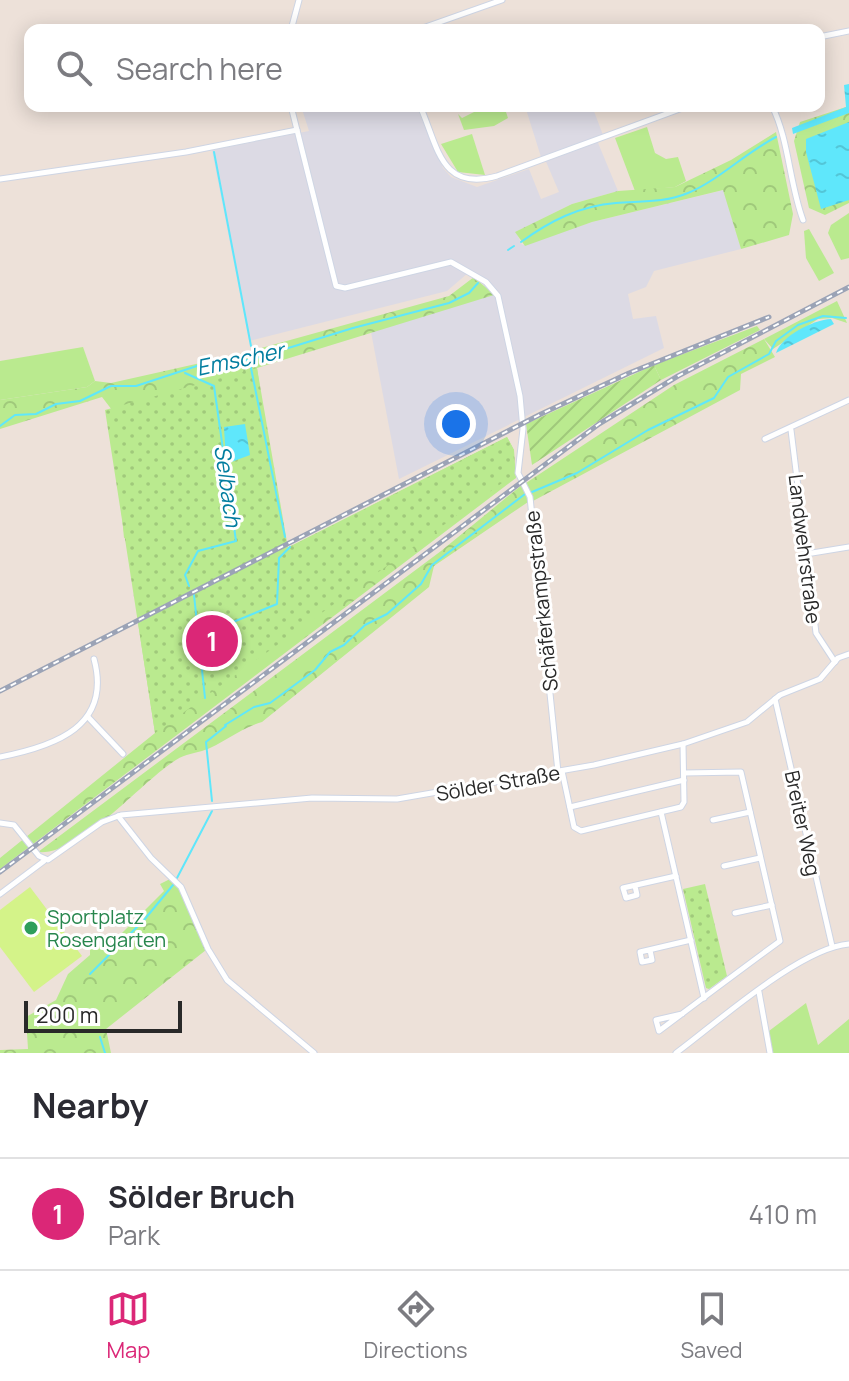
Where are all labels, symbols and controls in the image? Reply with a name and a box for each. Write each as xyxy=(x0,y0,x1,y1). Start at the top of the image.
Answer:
search box xyxy=(24,24,825,112)
icon: search xyxy=(52,46,96,90)
text: Search here xyxy=(116,48,283,89)
water label: Emscher xyxy=(193,334,290,383)
your location xyxy=(436,404,476,444)
water label: Selbach xyxy=(207,443,249,530)
street label: Landwehrstraße xyxy=(782,473,828,625)
street label: Schäferkampstraße xyxy=(518,509,564,693)
pin: 1 xyxy=(186,611,238,671)
street label: Sölder Straße xyxy=(434,759,562,807)
street label: Breiter Weg xyxy=(779,768,827,878)
place label: Sportplatz Rosengarten xyxy=(47,903,166,953)
marker: Sportplatz Rosengarten xyxy=(22,919,40,937)
scale bar xyxy=(24,997,182,1033)
text: 200 m xyxy=(36,1000,98,1030)
text: Nearby xyxy=(32,1082,148,1128)
text: Sölder Bruch xyxy=(108,1176,295,1217)
text: 1 xyxy=(52,1196,64,1232)
text: 410 m xyxy=(748,1196,817,1232)
text: Park xyxy=(108,1217,160,1253)
tab: Map xyxy=(106,1287,150,1365)
tab: Directions xyxy=(363,1287,468,1365)
tab: Saved xyxy=(681,1287,743,1365)

